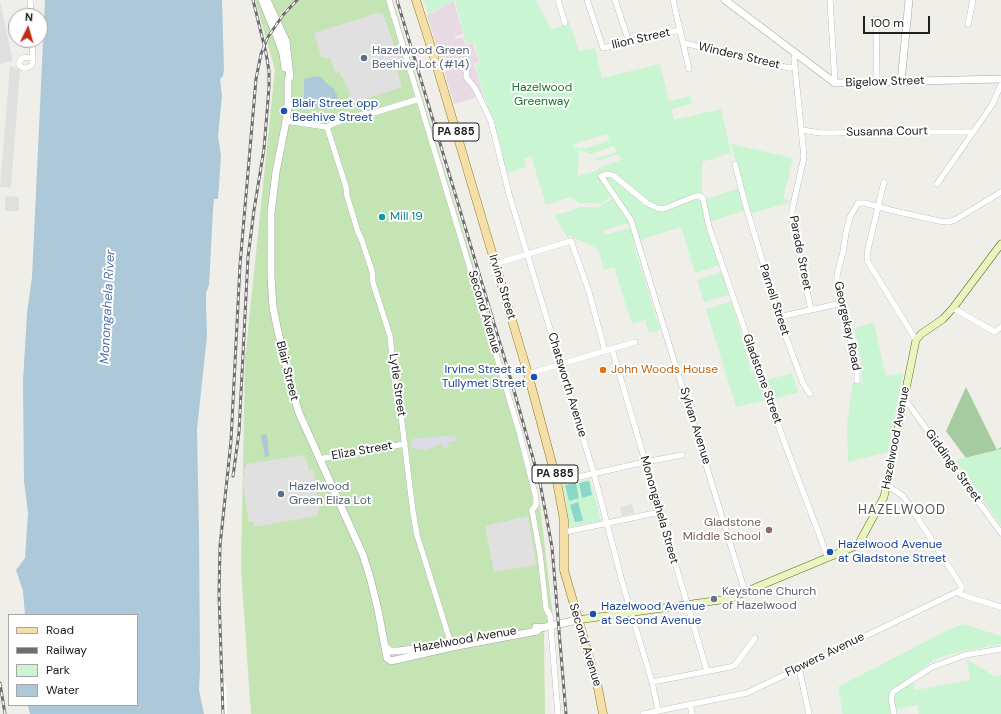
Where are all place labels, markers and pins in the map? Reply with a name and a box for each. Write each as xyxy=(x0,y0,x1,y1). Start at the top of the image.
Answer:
place label: Hazelwood Green Beehive Lot (#14) xyxy=(372,44,469,72)
marker: Hazelwood Green Beehive Lot (#14) xyxy=(359,53,369,63)
place label: Blair Street opp Beehive Street xyxy=(292,97,378,125)
marker: Blair Street opp Beehive Street xyxy=(279,106,289,116)
place label: Mill 19 xyxy=(390,210,423,224)
marker: Mill 19 xyxy=(377,212,387,222)
place label: Irvine Street at Tullymet Street xyxy=(442,363,526,391)
place label: John Woods House xyxy=(611,363,718,377)
marker: John Woods House xyxy=(598,365,608,375)
marker: Irvine Street at Tullymet Street xyxy=(529,372,539,382)
place label: Hazelwood Green Eliza Lot xyxy=(289,480,371,508)
marker: Hazelwood Green Eliza Lot xyxy=(276,489,286,499)
place label: Gladstone Middle School xyxy=(683,516,761,544)
marker: Gladstone Middle School xyxy=(764,525,774,535)
place label: Hazelwood Avenue at Gladstone Street xyxy=(838,538,946,566)
marker: Hazelwood Avenue at Gladstone Street xyxy=(825,547,835,557)
place label: Keystone Church of Hazelwood xyxy=(722,585,816,613)
marker: Keystone Church of Hazelwood xyxy=(709,594,719,604)
place label: Hazelwood Avenue at Second Avenue xyxy=(601,600,705,628)
marker: Hazelwood Avenue at Second Avenue xyxy=(588,609,598,619)

